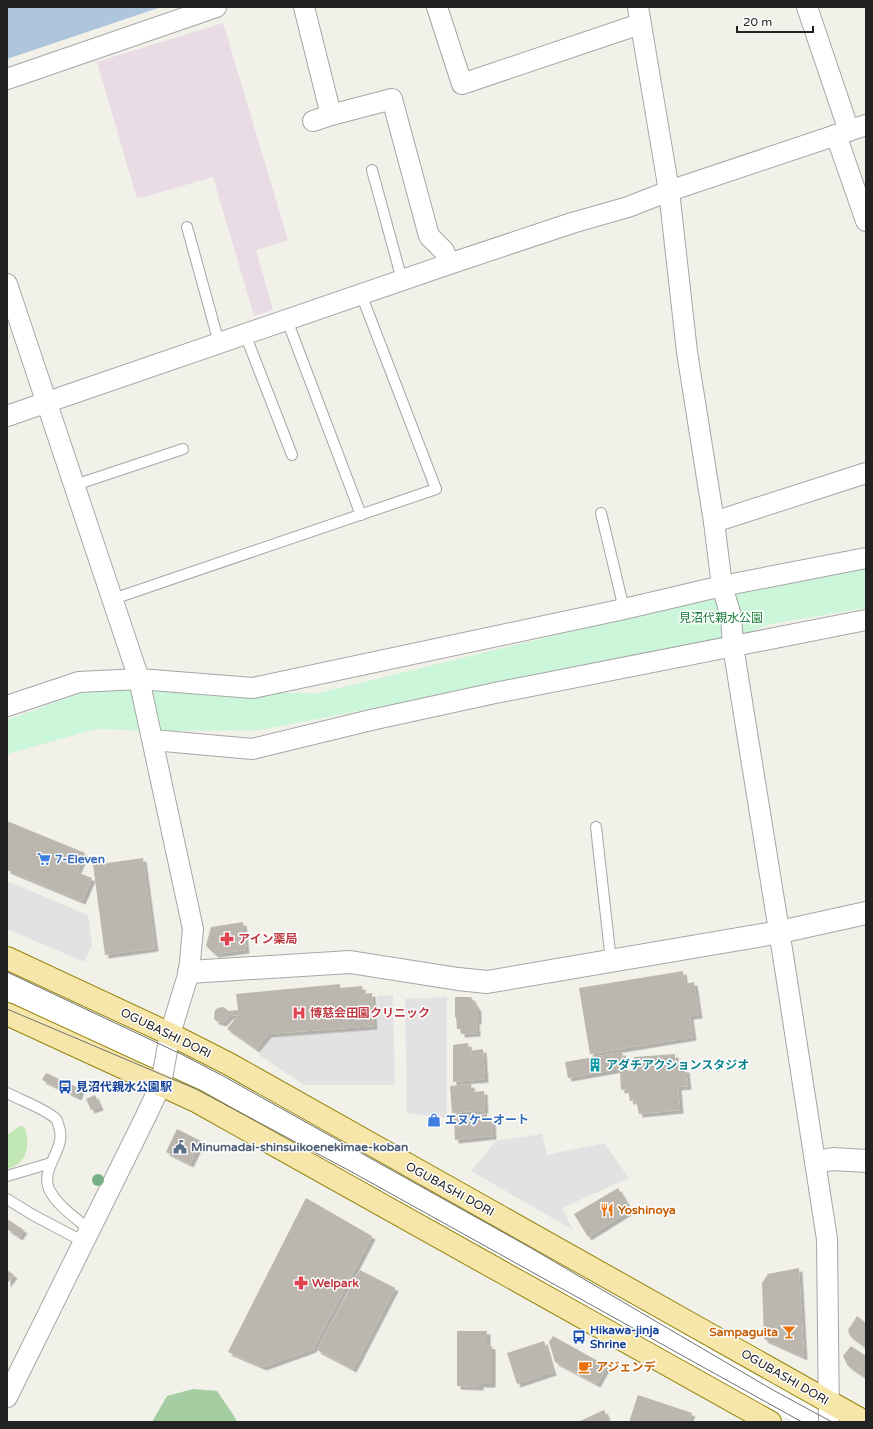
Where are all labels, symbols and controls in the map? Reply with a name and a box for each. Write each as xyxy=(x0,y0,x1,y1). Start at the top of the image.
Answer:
scale bar xyxy=(737,8,813,34)
text: 20 m xyxy=(743,15,772,29)
park label: 見沼代親水公園 xyxy=(679,611,763,625)
supermarket icon: 7-Eleven xyxy=(36,851,52,867)
place label: 7-Eleven xyxy=(55,852,105,866)
pharmacy icon: アイン薬局 xyxy=(219,931,235,947)
place label: アイン薬局 xyxy=(238,932,297,946)
street label: OGUBASHI DORI xyxy=(118,1005,214,1061)
hospital icon: 博慈会田園クリニック xyxy=(291,1005,307,1021)
place label: 博慈会田園クリニック xyxy=(310,1006,430,1020)
building icon: アダチアクションスタジオ xyxy=(587,1057,603,1073)
place label: アダチアクションスタジオ xyxy=(606,1058,749,1072)
bus stop icon: 見沼代親水公園駅 xyxy=(57,1079,73,1095)
place label: 見沼代親水公園駅 xyxy=(76,1080,172,1094)
shop icon: エヌケーオート xyxy=(426,1112,442,1128)
place label: エヌケーオート xyxy=(445,1113,529,1127)
public building icon: Minumadai-shinsuikoenekimae-koban xyxy=(172,1139,188,1155)
place label: Minumadai-shinsuikoenekimae-koban xyxy=(191,1140,408,1154)
street label: OGUBASHI DORI xyxy=(403,1159,497,1219)
restaurant icon: Yoshinoya xyxy=(599,1202,615,1218)
place label: Yoshinoya xyxy=(618,1203,676,1218)
pharmacy icon: Welpark xyxy=(293,1275,309,1291)
place label: Welpark xyxy=(312,1276,359,1291)
place label: Hikawa-jinja Shrine xyxy=(590,1323,659,1351)
bar icon: Sampaguita xyxy=(781,1324,797,1340)
place label: Sampaguita xyxy=(709,1325,778,1340)
bus stop icon: Hikawa-jinja Shrine xyxy=(571,1329,587,1345)
street label: OGUBASHI DORI xyxy=(739,1346,831,1408)
cafe icon: アジェンデ xyxy=(577,1359,593,1375)
place label: アジェンデ xyxy=(596,1360,657,1374)

